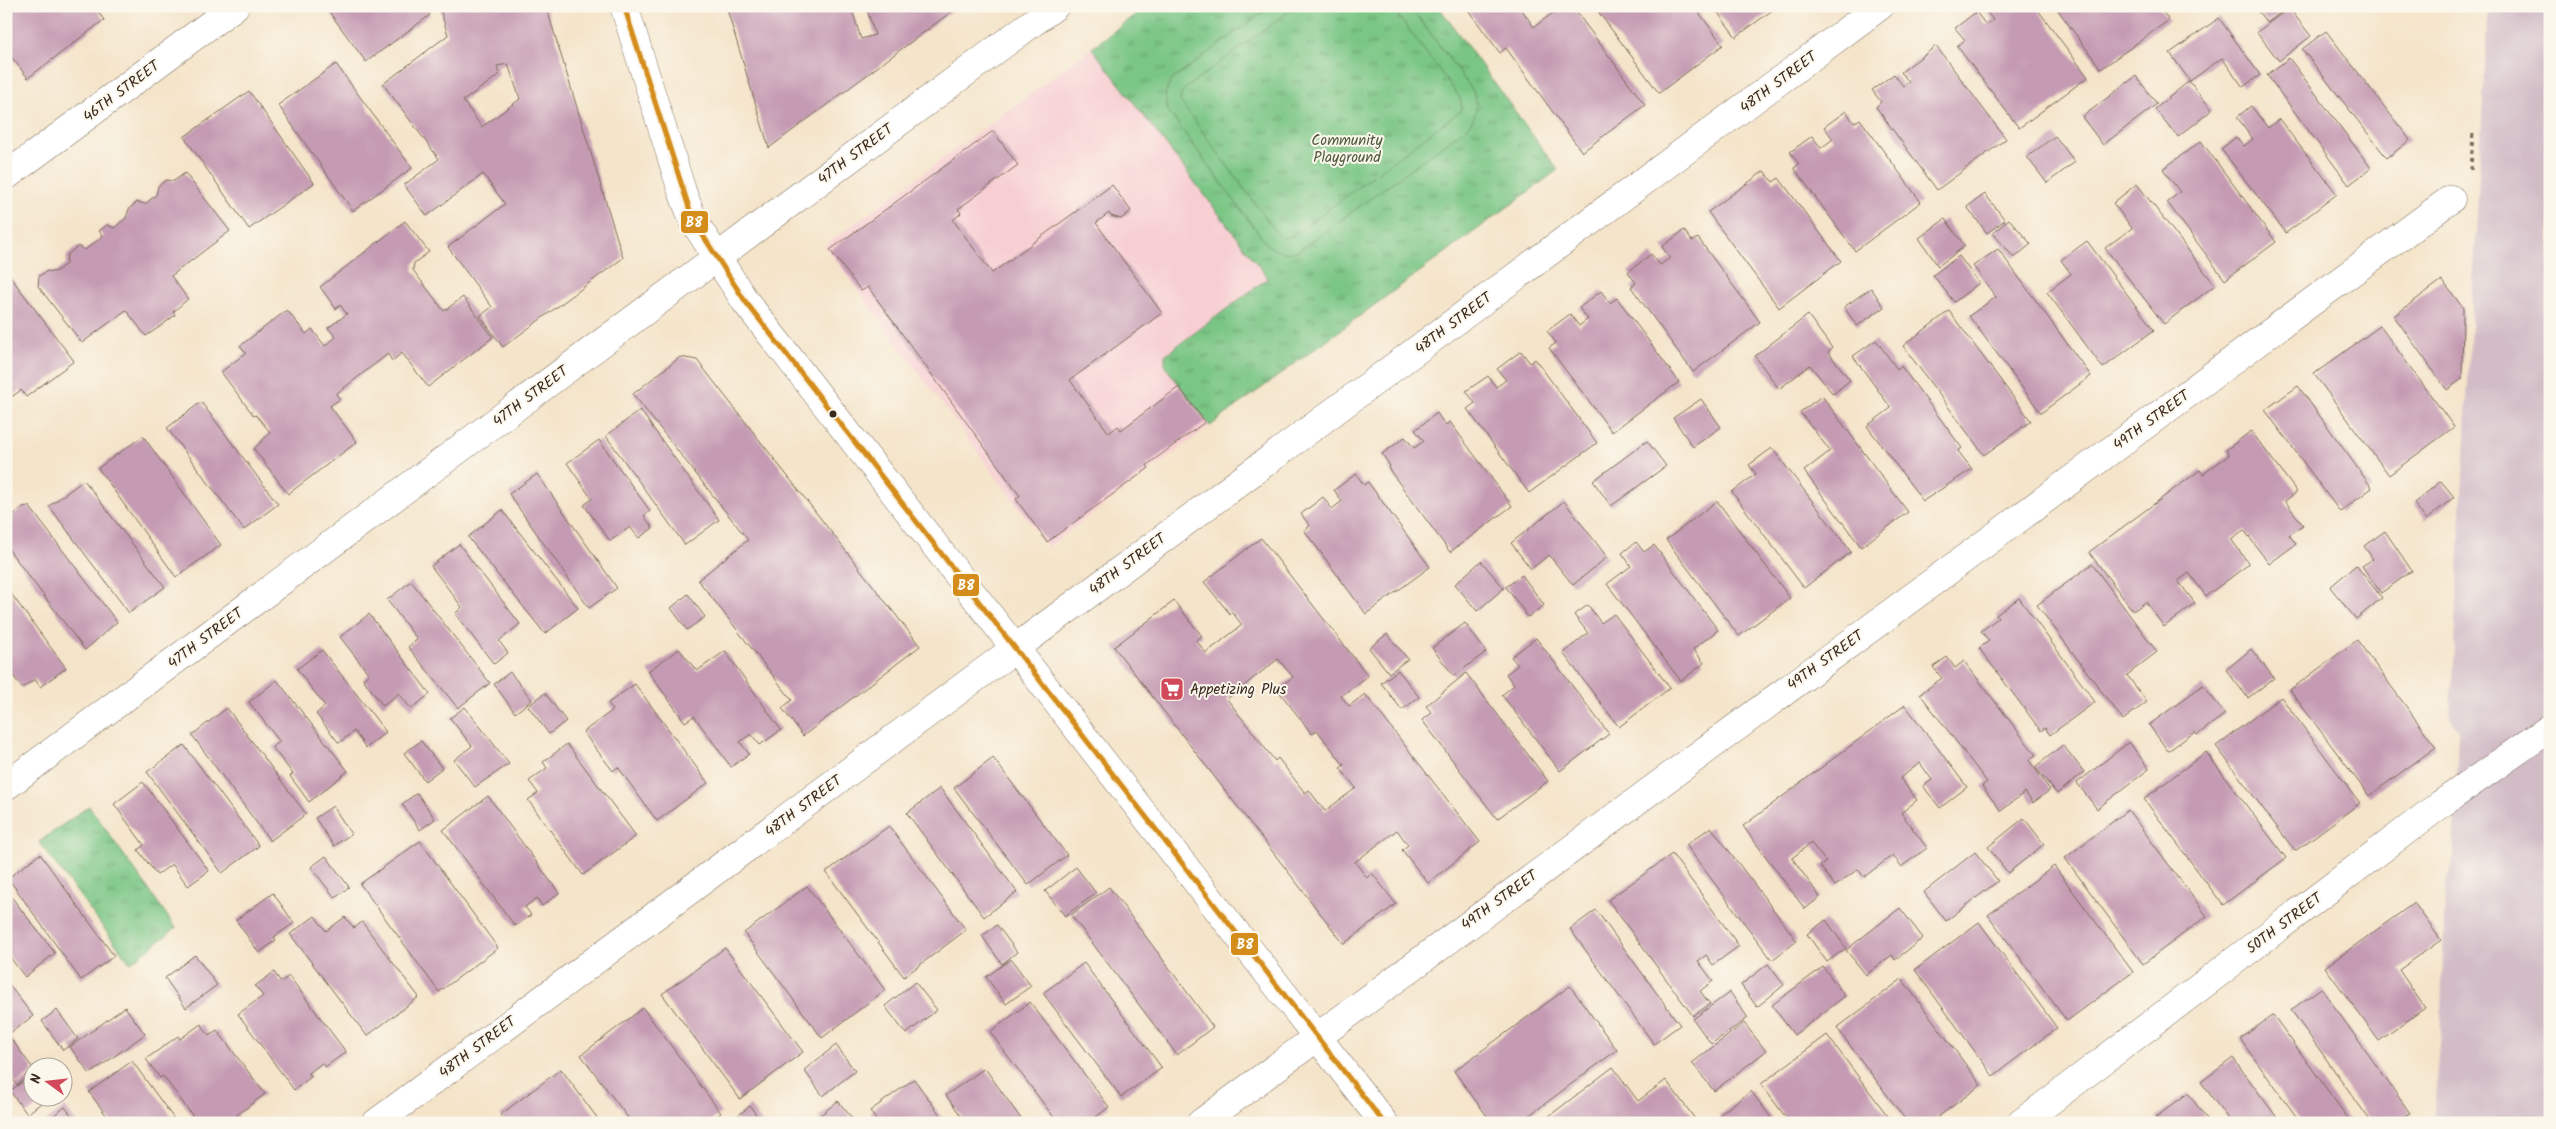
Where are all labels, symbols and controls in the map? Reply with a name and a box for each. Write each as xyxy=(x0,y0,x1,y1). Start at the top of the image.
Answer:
street label: 48TH STREET xyxy=(1735,44,1824,120)
street label: 46TH STREET xyxy=(78,54,167,129)
street label: 47TH STREET xyxy=(813,117,900,191)
park label: Community Playground xyxy=(1311,129,1384,170)
line badge: B8 xyxy=(680,210,709,234)
text: B8 xyxy=(686,212,703,234)
street label: 48TH STREET xyxy=(1410,285,1499,361)
street label: 47TH STREET xyxy=(488,359,575,433)
street label: 49TH STREET xyxy=(2108,383,2197,457)
unlabelled marker xyxy=(828,409,838,419)
street label: 48TH STREET xyxy=(1084,526,1173,602)
line badge: B8 xyxy=(952,573,980,597)
text: B8 xyxy=(958,575,975,597)
street label: 47TH STREET xyxy=(163,601,250,675)
street label: 49TH STREET xyxy=(1782,623,1871,697)
supermarket icon: Appetizing Plus xyxy=(1159,676,1185,702)
place label: Appetizing Plus xyxy=(1190,678,1287,702)
street label: 48TH STREET xyxy=(760,768,849,844)
street label: 49TH STREET xyxy=(1456,863,1545,937)
street label: 50TH STREET xyxy=(2241,886,2329,960)
line badge: B8 xyxy=(1230,932,1259,956)
text: B8 xyxy=(1237,934,1254,956)
street label: 48TH STREET xyxy=(434,1009,523,1085)
north arrow xyxy=(22,1056,72,1106)
text: N xyxy=(25,1072,48,1086)

